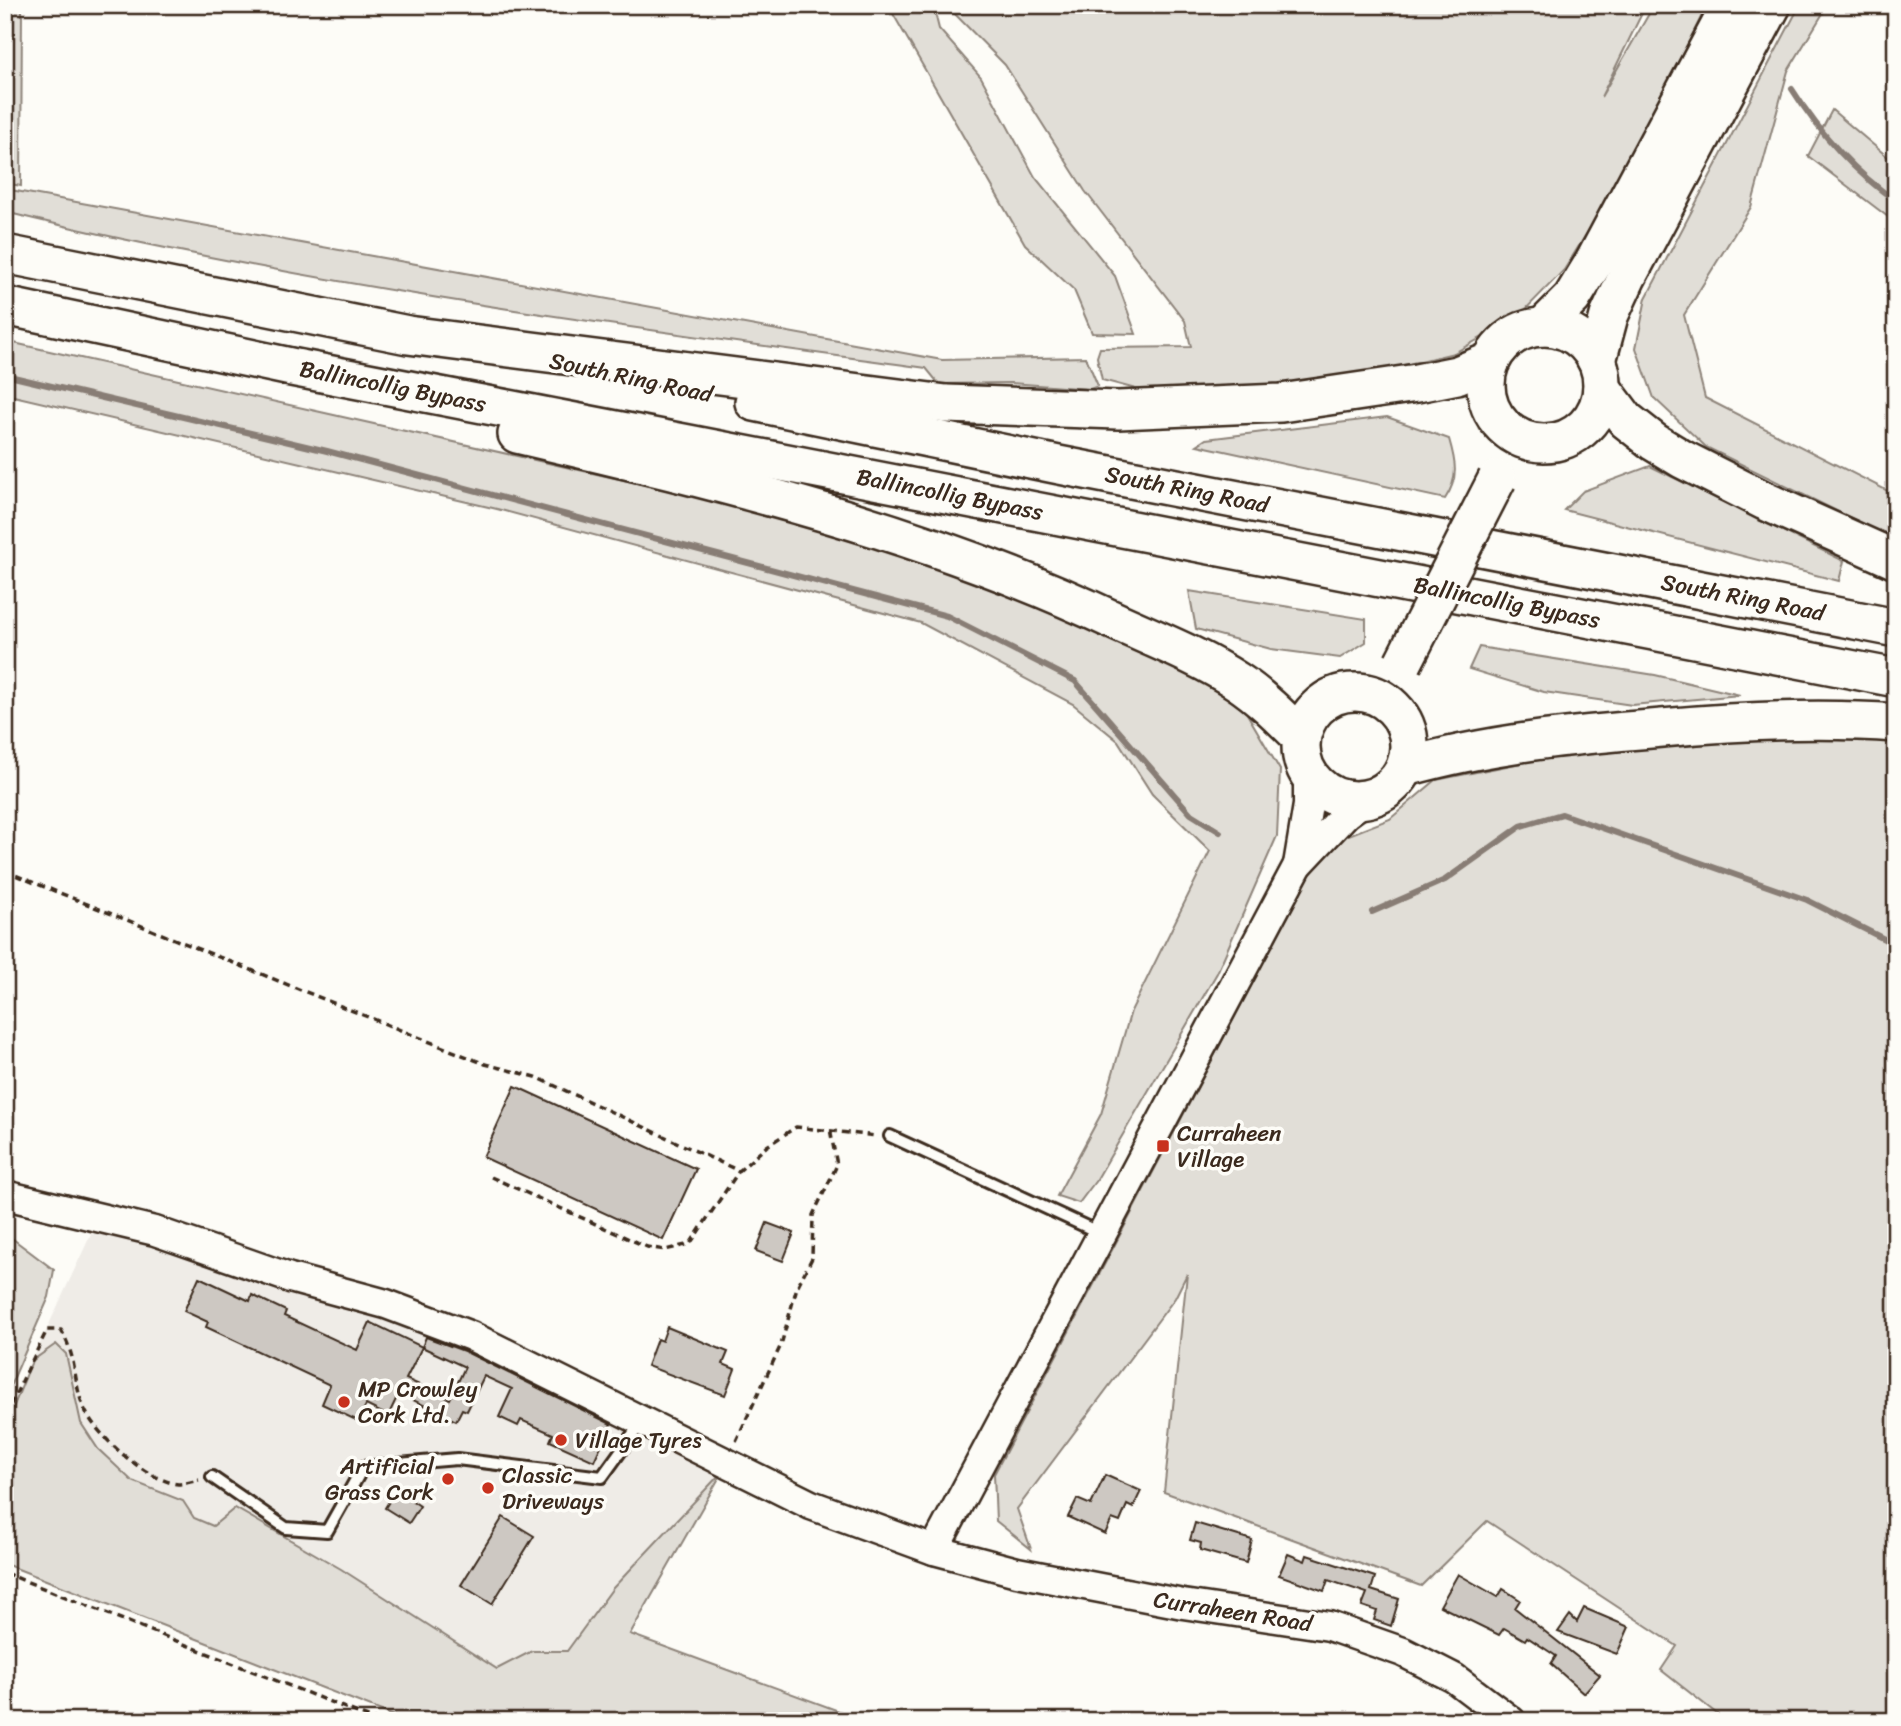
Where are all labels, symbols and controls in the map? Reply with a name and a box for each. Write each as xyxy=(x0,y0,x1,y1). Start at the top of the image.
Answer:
street label: South Ring Road xyxy=(545,340,718,415)
street label: Ballincollig Bypass xyxy=(296,348,490,425)
street label: South Ring Road xyxy=(1102,454,1274,526)
street label: Ballincollig Bypass xyxy=(853,456,1047,533)
street label: South Ring Road xyxy=(1658,562,1830,634)
street label: Ballincollig Bypass xyxy=(1410,564,1604,641)
place label: Curraheen Village xyxy=(1177,1113,1281,1180)
marker: Curraheen Village xyxy=(1155,1138,1171,1154)
place label: MP Crowley Cork Ltd. xyxy=(358,1369,477,1436)
marker: MP Crowley Cork Ltd. xyxy=(336,1394,352,1410)
place label: Village Tyres xyxy=(575,1420,702,1461)
marker: Village Tyres xyxy=(553,1432,569,1448)
place label: Artificial Grass Cork xyxy=(325,1446,434,1513)
place label: Classic Driveways xyxy=(502,1455,604,1522)
marker: Artificial Grass Cork xyxy=(440,1471,456,1487)
marker: Classic Driveways xyxy=(480,1480,496,1496)
street label: Curraheen Road xyxy=(1151,1579,1317,1645)

